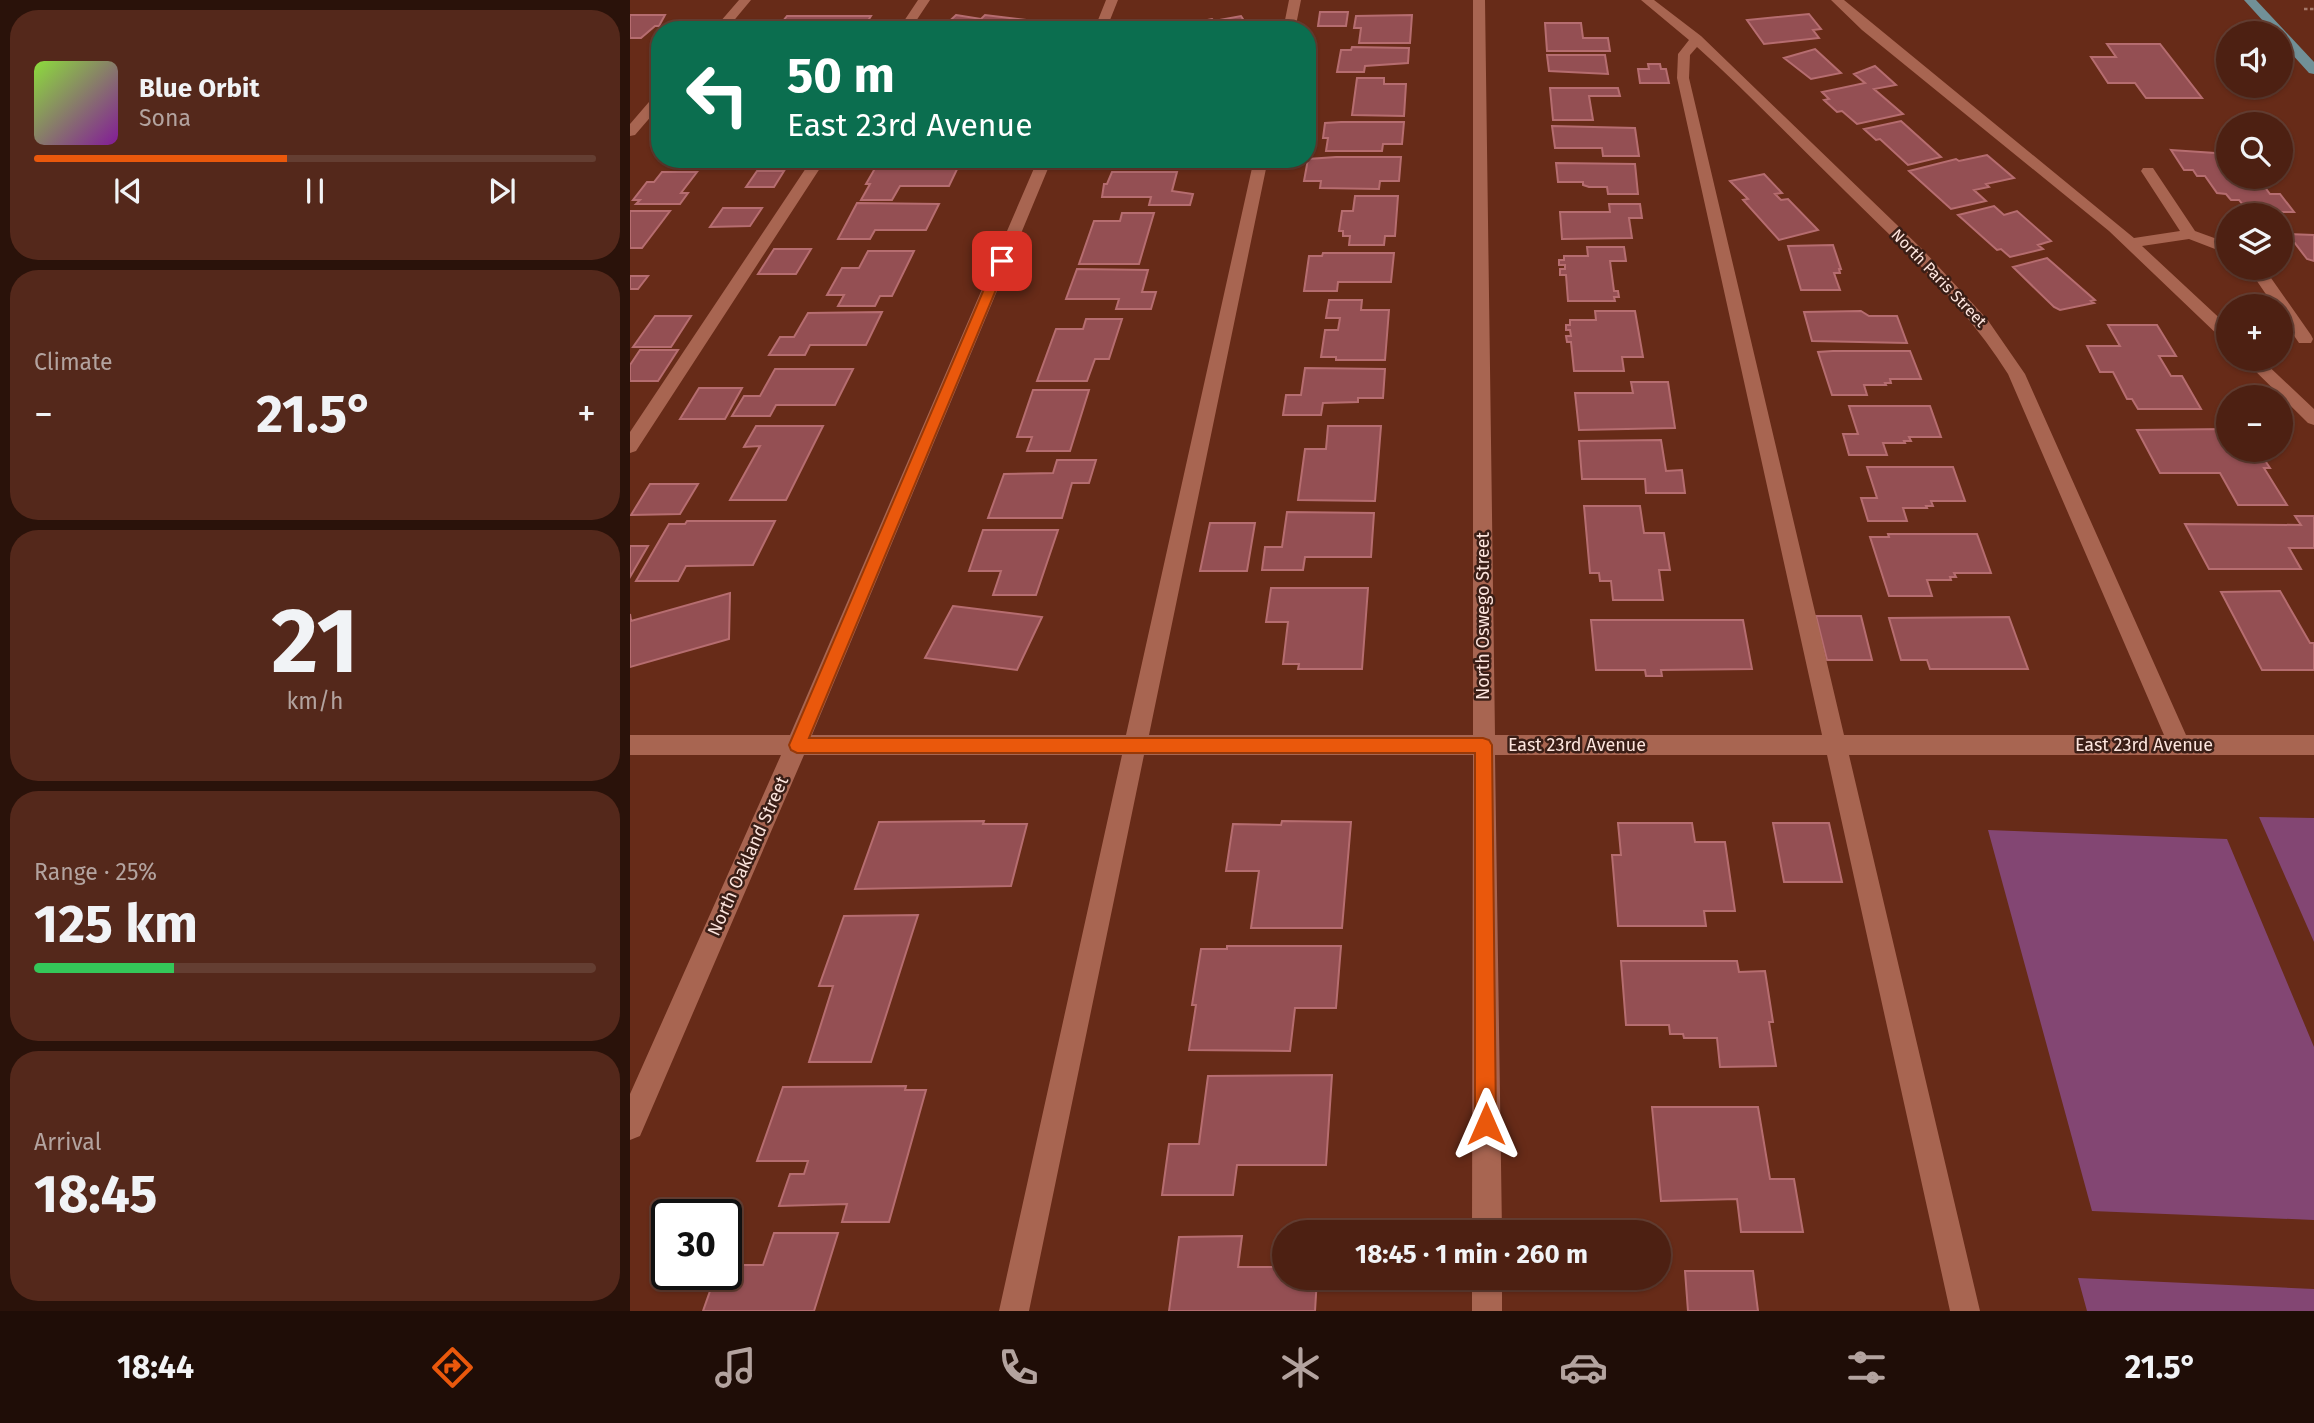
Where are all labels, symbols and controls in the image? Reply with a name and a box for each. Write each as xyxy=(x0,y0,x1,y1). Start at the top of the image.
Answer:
map controls xyxy=(2216,21,2293,462)
button: sound xyxy=(2216,21,2293,98)
text: 50 m xyxy=(787,46,895,105)
icon: left xyxy=(672,49,763,140)
text: Blue Orbit xyxy=(139,73,259,104)
text: Sona xyxy=(139,104,191,132)
text: East 23rd Avenue xyxy=(787,106,1033,144)
button: search xyxy=(2216,112,2293,189)
icon: previous xyxy=(109,172,147,210)
icon: pause xyxy=(296,172,334,210)
icon: next xyxy=(483,172,521,210)
button: layers xyxy=(2216,203,2293,280)
street label: North Paris Street xyxy=(1887,225,1991,331)
pin xyxy=(972,231,1032,291)
icon: arrive xyxy=(983,242,1021,280)
button: + xyxy=(2216,294,2293,371)
text: Climate xyxy=(34,348,113,376)
text: 21.5° xyxy=(256,383,374,446)
button: − xyxy=(2216,385,2293,462)
text: − xyxy=(34,391,53,437)
text: + xyxy=(577,391,596,437)
street label: North Oswego Street xyxy=(1472,531,1494,700)
text: 21 xyxy=(271,587,359,696)
text: km/h xyxy=(287,687,343,715)
street label: East 23rd Avenue xyxy=(1508,734,1646,756)
street label: East 23rd Avenue xyxy=(2075,734,2213,756)
street label: North Oakland Street xyxy=(703,772,793,939)
text: Range · 25% xyxy=(34,858,157,886)
text: 125 km xyxy=(34,893,198,956)
position arrow xyxy=(1449,1087,1523,1161)
text: Arrival xyxy=(34,1128,101,1156)
text: 18:45 xyxy=(34,1163,157,1226)
speed limit sign: 30 xyxy=(651,1199,742,1290)
text: 18:45 · 1 min · 260 m xyxy=(1355,1239,1588,1270)
icon: directions xyxy=(428,1343,477,1392)
icon: music xyxy=(711,1343,760,1392)
icon: phone xyxy=(994,1343,1043,1392)
icon: climate xyxy=(1276,1343,1325,1392)
icon: car xyxy=(1559,1343,1608,1392)
icon: filters xyxy=(1842,1343,1891,1392)
text: 18:44 xyxy=(117,1348,194,1386)
text: 21.5° xyxy=(2125,1348,2197,1386)

